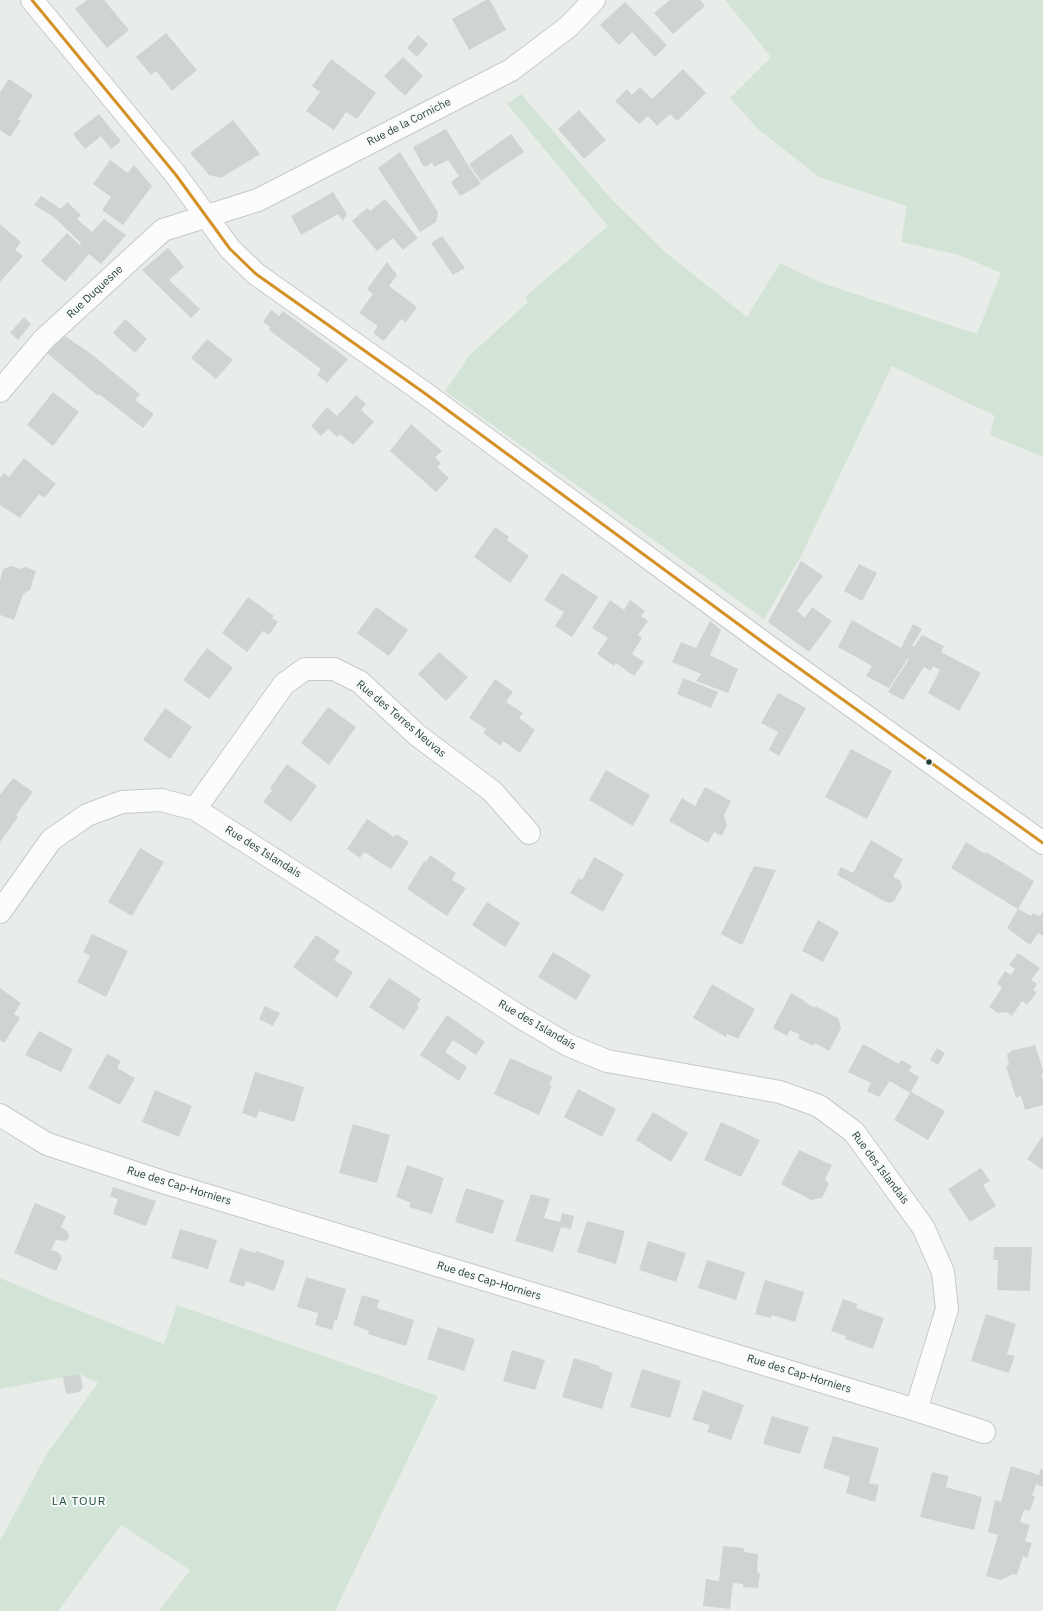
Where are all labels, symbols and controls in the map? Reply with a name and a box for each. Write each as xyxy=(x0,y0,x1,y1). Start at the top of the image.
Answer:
street label: Rue de la Corniche xyxy=(365,95,453,149)
street label: Rue Duquesne xyxy=(64,263,126,321)
street label: Rue des Terres Neuvas xyxy=(354,678,448,760)
unlabelled marker xyxy=(924,757,934,767)
street label: Rue des Islandais xyxy=(222,823,304,881)
street label: Rue des Islandais xyxy=(496,997,578,1053)
street label: Rue des Islandais xyxy=(848,1129,912,1207)
street label: Rue des Cap-Horniers xyxy=(125,1164,233,1208)
street label: Rue des Cap-Horniers xyxy=(435,1259,543,1303)
street label: Rue des Cap-Horniers xyxy=(745,1352,853,1396)
district label: LA TOUR xyxy=(52,1495,106,1509)

